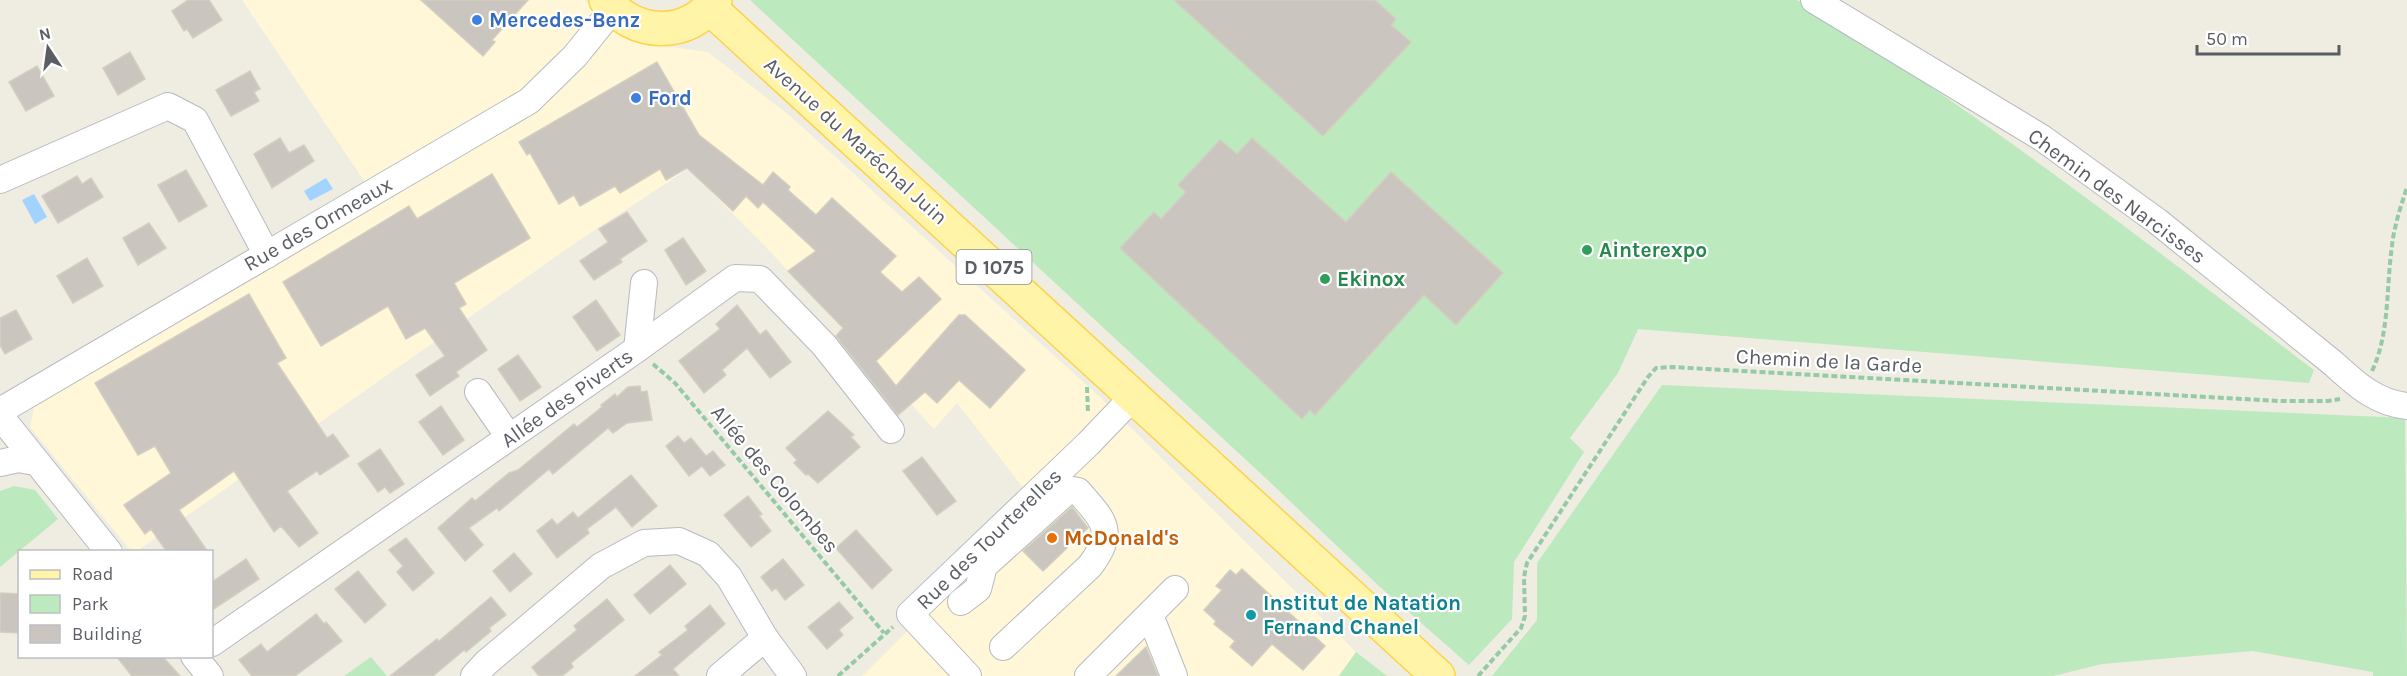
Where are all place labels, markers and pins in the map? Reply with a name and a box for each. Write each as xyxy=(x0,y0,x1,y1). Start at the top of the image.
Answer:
place label: Mercedes-Benz xyxy=(489,8,640,32)
marker: Mercedes-Benz xyxy=(470,13,484,27)
place label: Ford xyxy=(648,86,692,110)
marker: Ford xyxy=(629,91,643,105)
place label: Ainterexpo xyxy=(1599,238,1707,262)
marker: Ainterexpo xyxy=(1580,243,1594,257)
place label: Ekinox xyxy=(1337,267,1406,291)
marker: Ekinox xyxy=(1318,272,1332,286)
place label: McDonald's xyxy=(1064,526,1179,550)
marker: McDonald's xyxy=(1045,531,1059,545)
place label: Institut de Natation Fernand Chanel xyxy=(1263,591,1461,639)
marker: Institut de Natation Fernand Chanel xyxy=(1244,608,1258,622)

